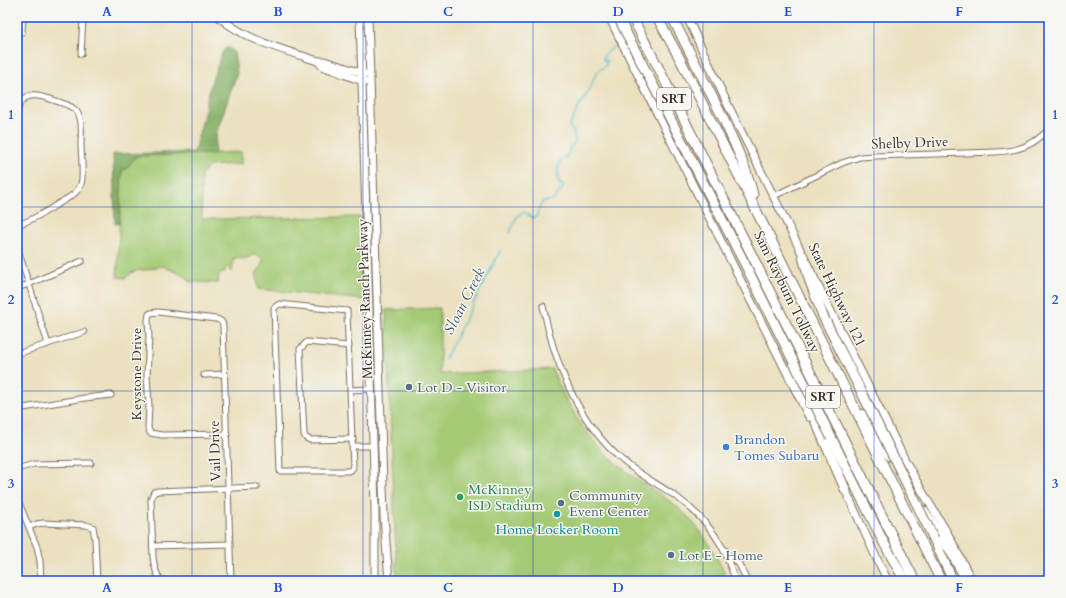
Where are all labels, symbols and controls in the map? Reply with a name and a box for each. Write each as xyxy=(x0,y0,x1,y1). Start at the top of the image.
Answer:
text: A xyxy=(102,3,112,21)
text: B xyxy=(273,3,283,21)
text: C xyxy=(443,3,453,21)
text: D xyxy=(612,3,624,21)
text: E xyxy=(784,3,792,21)
text: F xyxy=(955,3,963,21)
road number: SRT xyxy=(657,88,691,110)
text: 1 xyxy=(8,106,14,124)
text: 1 xyxy=(1052,106,1058,124)
street label: Shelby Drive xyxy=(871,132,949,154)
street label: McKinney Ranch Parkway xyxy=(353,218,377,380)
street label: Sam Rayburn Tollway xyxy=(749,228,825,357)
street label: State Highway 121 xyxy=(804,240,870,350)
water label: Sloan Creek xyxy=(439,264,490,338)
text: 2 xyxy=(8,291,15,309)
text: 2 xyxy=(1052,291,1059,309)
street label: Keystone Drive xyxy=(127,328,146,420)
place label: Lot D - Visitor xyxy=(417,378,507,397)
marker: Lot D - Visitor xyxy=(404,382,414,392)
road number: SRT xyxy=(806,386,840,408)
street label: Vail Drive xyxy=(204,420,226,482)
place label: Brandon Tomes Subaru xyxy=(734,430,820,465)
marker: Brandon Tomes Subaru xyxy=(721,442,731,452)
text: 3 xyxy=(8,475,15,493)
text: 3 xyxy=(1052,475,1059,493)
place label: McKinney ISD Stadium xyxy=(468,480,543,515)
place label: Community Event Center xyxy=(569,486,649,521)
marker: McKinney ISD Stadium xyxy=(455,492,465,502)
marker: Community Event Center xyxy=(556,498,566,508)
marker: Home Locker Room xyxy=(552,509,562,519)
place label: Home Locker Room xyxy=(495,520,619,539)
place label: Lot E - Home xyxy=(679,546,763,565)
marker: Lot E - Home xyxy=(666,550,676,560)
text: A xyxy=(102,579,112,597)
text: B xyxy=(273,579,283,597)
text: C xyxy=(443,579,453,597)
text: D xyxy=(612,579,624,597)
text: E xyxy=(784,579,792,597)
text: F xyxy=(955,579,963,597)

